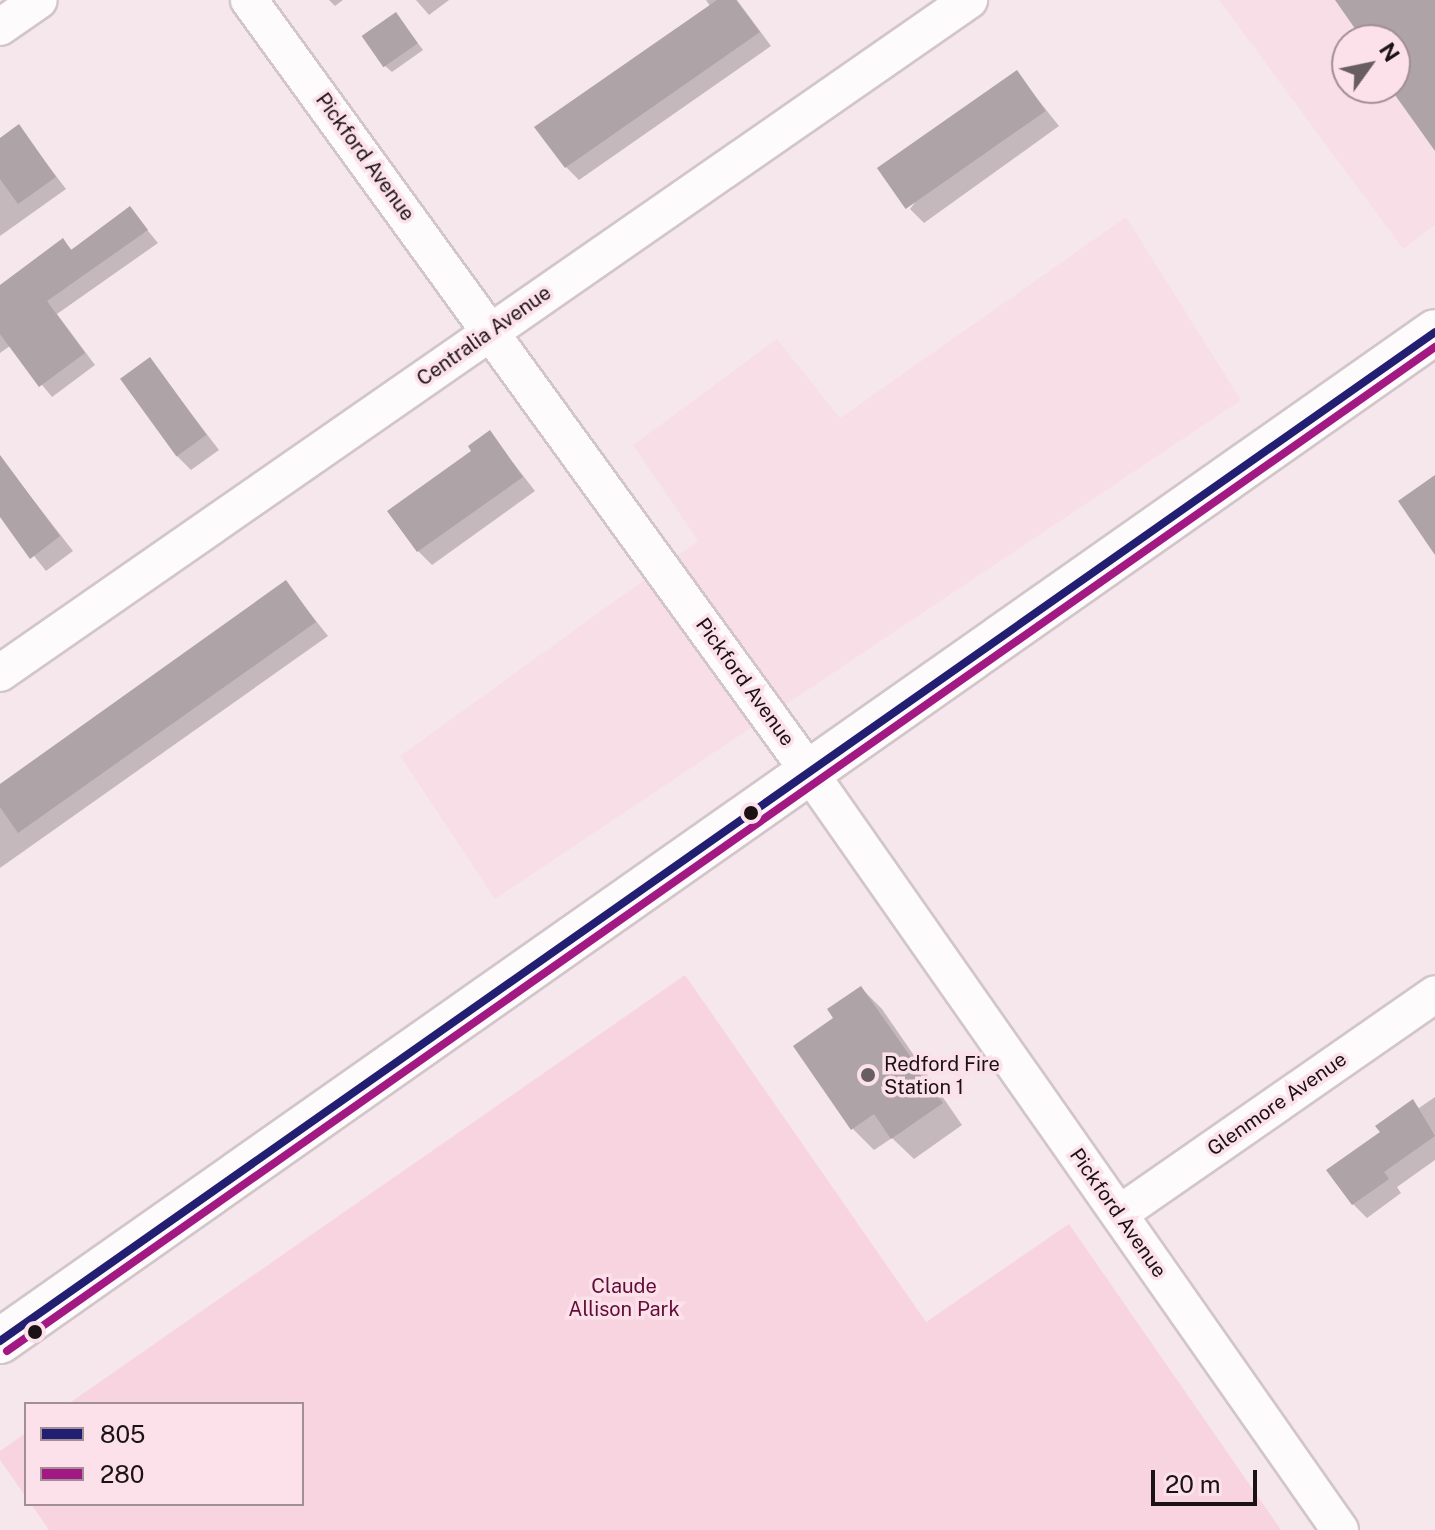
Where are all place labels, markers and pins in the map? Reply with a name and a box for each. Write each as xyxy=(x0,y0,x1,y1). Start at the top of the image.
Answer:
unlabelled marker xyxy=(743,805,759,821)
place label: Redford Fire Station 1 xyxy=(884,1052,1000,1099)
marker: Redford Fire Station 1 xyxy=(859,1066,877,1084)
unlabelled marker xyxy=(27,1324,43,1340)

